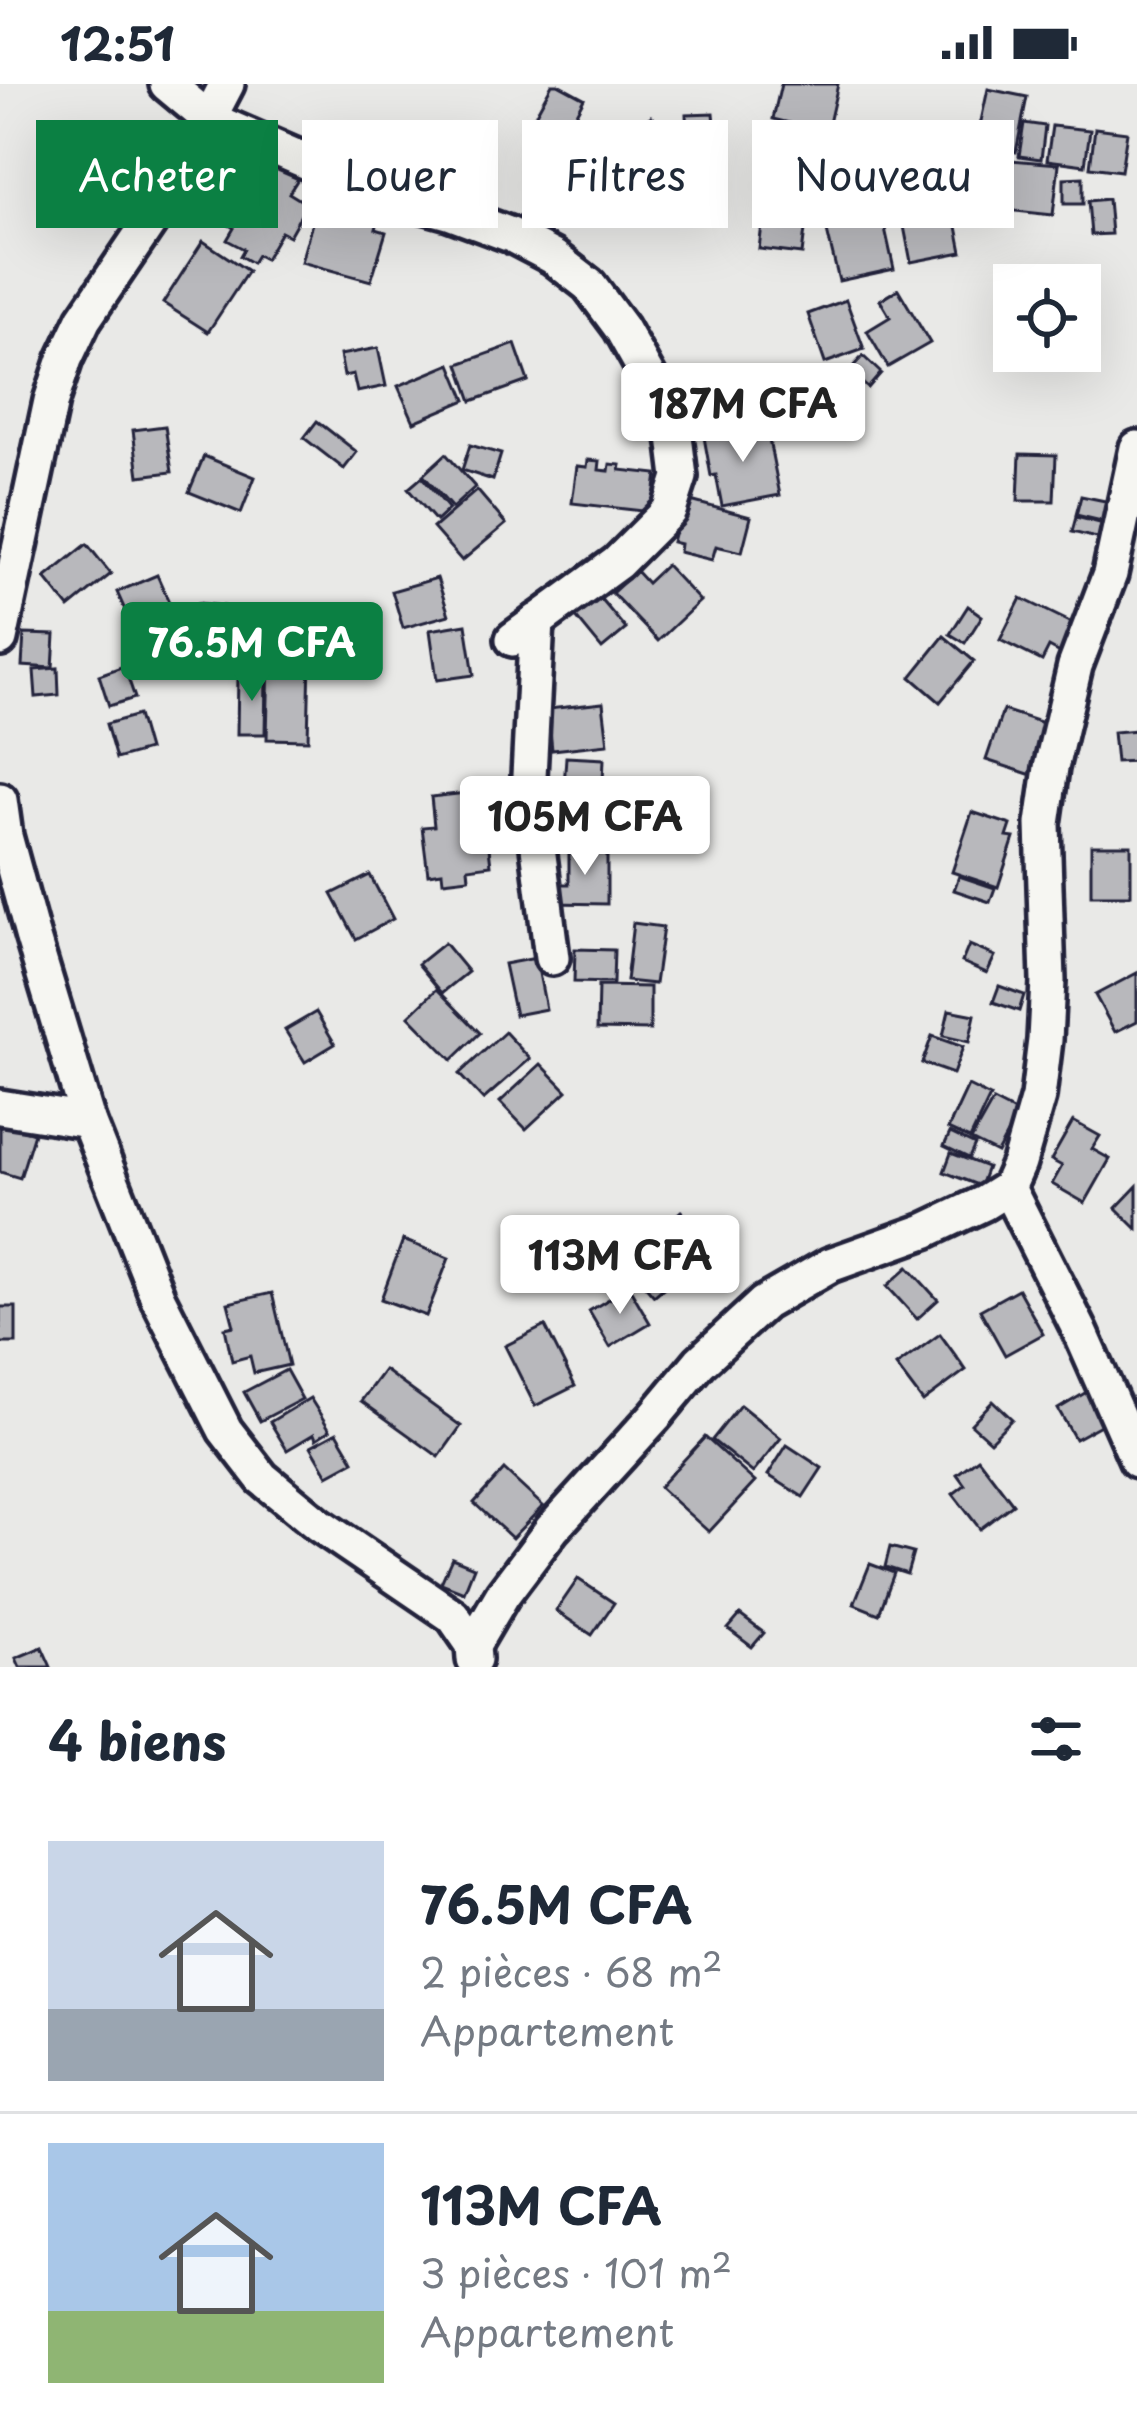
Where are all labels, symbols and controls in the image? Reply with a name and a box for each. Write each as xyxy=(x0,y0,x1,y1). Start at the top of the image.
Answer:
text: 12:51 xyxy=(60,8,175,76)
chip: Acheter xyxy=(36,120,278,228)
chip: Louer xyxy=(302,120,498,228)
chip: Filtres xyxy=(522,120,728,228)
chip: Nouveau xyxy=(752,120,1014,228)
map controls xyxy=(993,264,1101,372)
button: locate xyxy=(993,264,1101,372)
pin: 187M CFA xyxy=(619,363,867,465)
text: 187M CFA xyxy=(648,372,838,431)
pin: 76.5M CFA xyxy=(115,602,389,704)
text: 76.5M CFA xyxy=(148,611,356,670)
pin: 105M CFA xyxy=(461,776,709,878)
text: 105M CFA xyxy=(487,785,683,844)
pin: 113M CFA xyxy=(496,1215,744,1317)
text: 113M CFA xyxy=(527,1224,713,1283)
text: 4 biens xyxy=(48,1701,227,1778)
icon: filters xyxy=(1023,1706,1089,1772)
text: 76.5M CFA xyxy=(420,1864,693,1941)
icon: home xyxy=(144,1889,288,2033)
text: 2 pièces · 68 m² xyxy=(420,1941,723,2000)
text: Appartement xyxy=(420,2000,674,2059)
text: 113M CFA xyxy=(420,2165,662,2242)
icon: home xyxy=(144,2191,288,2335)
text: 3 pièces · 101 m² xyxy=(420,2242,732,2301)
text: Appartement xyxy=(420,2301,674,2360)

